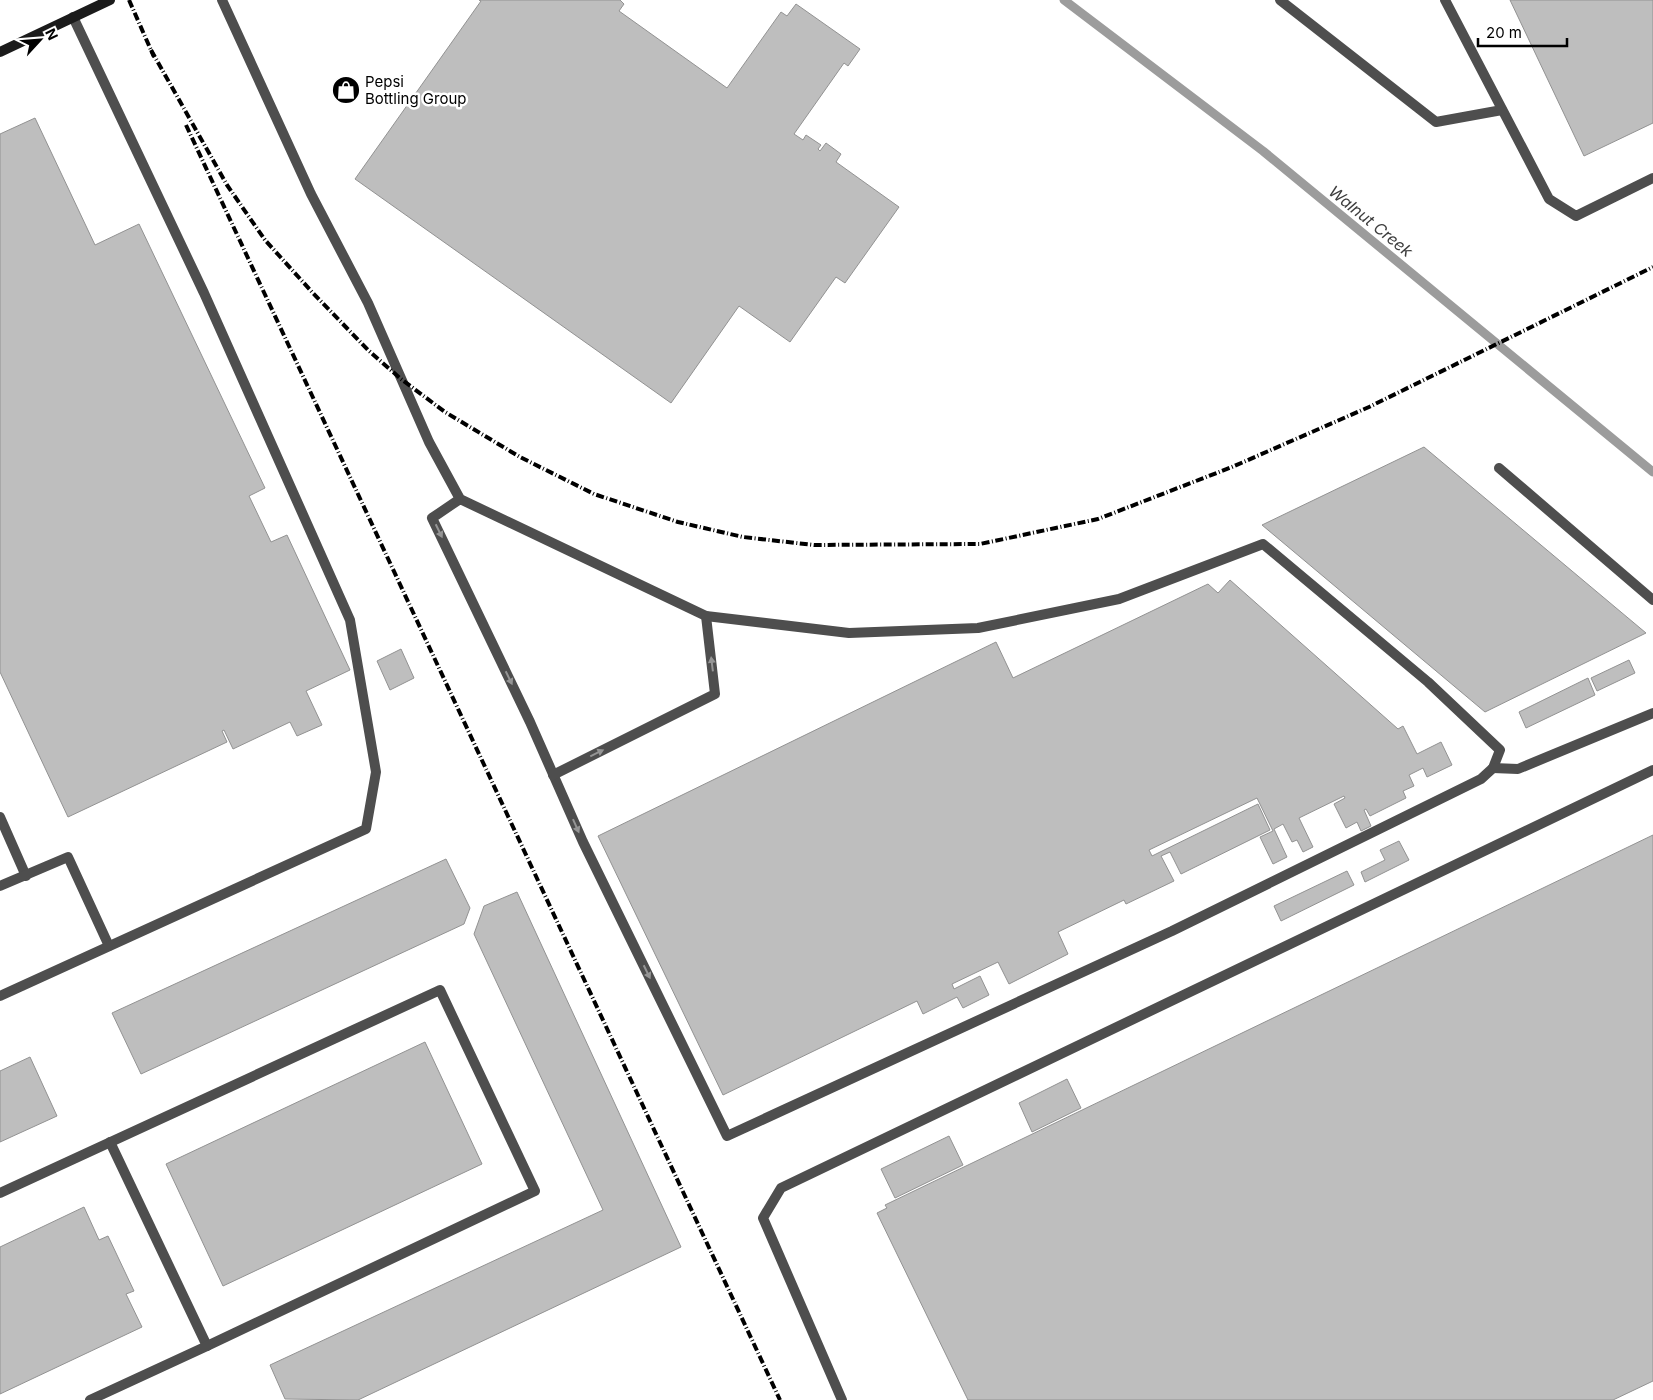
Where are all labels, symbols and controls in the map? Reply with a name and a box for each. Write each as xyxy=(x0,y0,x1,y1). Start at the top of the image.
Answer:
north arrow xyxy=(15,15,65,65)
scale bar xyxy=(1478,15,1567,47)
text: 20 m xyxy=(1486,23,1522,42)
text: N xyxy=(42,26,62,43)
place label: Pepsi Bottling Group xyxy=(365,72,466,108)
shop icon: Pepsi Bottling Group xyxy=(331,75,361,105)
water label: Walnut Creek xyxy=(1325,181,1417,261)
one-way arrow xyxy=(435,524,443,538)
one-way arrow xyxy=(708,656,716,672)
one-way arrow xyxy=(505,671,513,685)
one-way arrow xyxy=(590,749,604,757)
one-way arrow xyxy=(572,819,580,833)
one-way arrow xyxy=(643,964,652,979)

